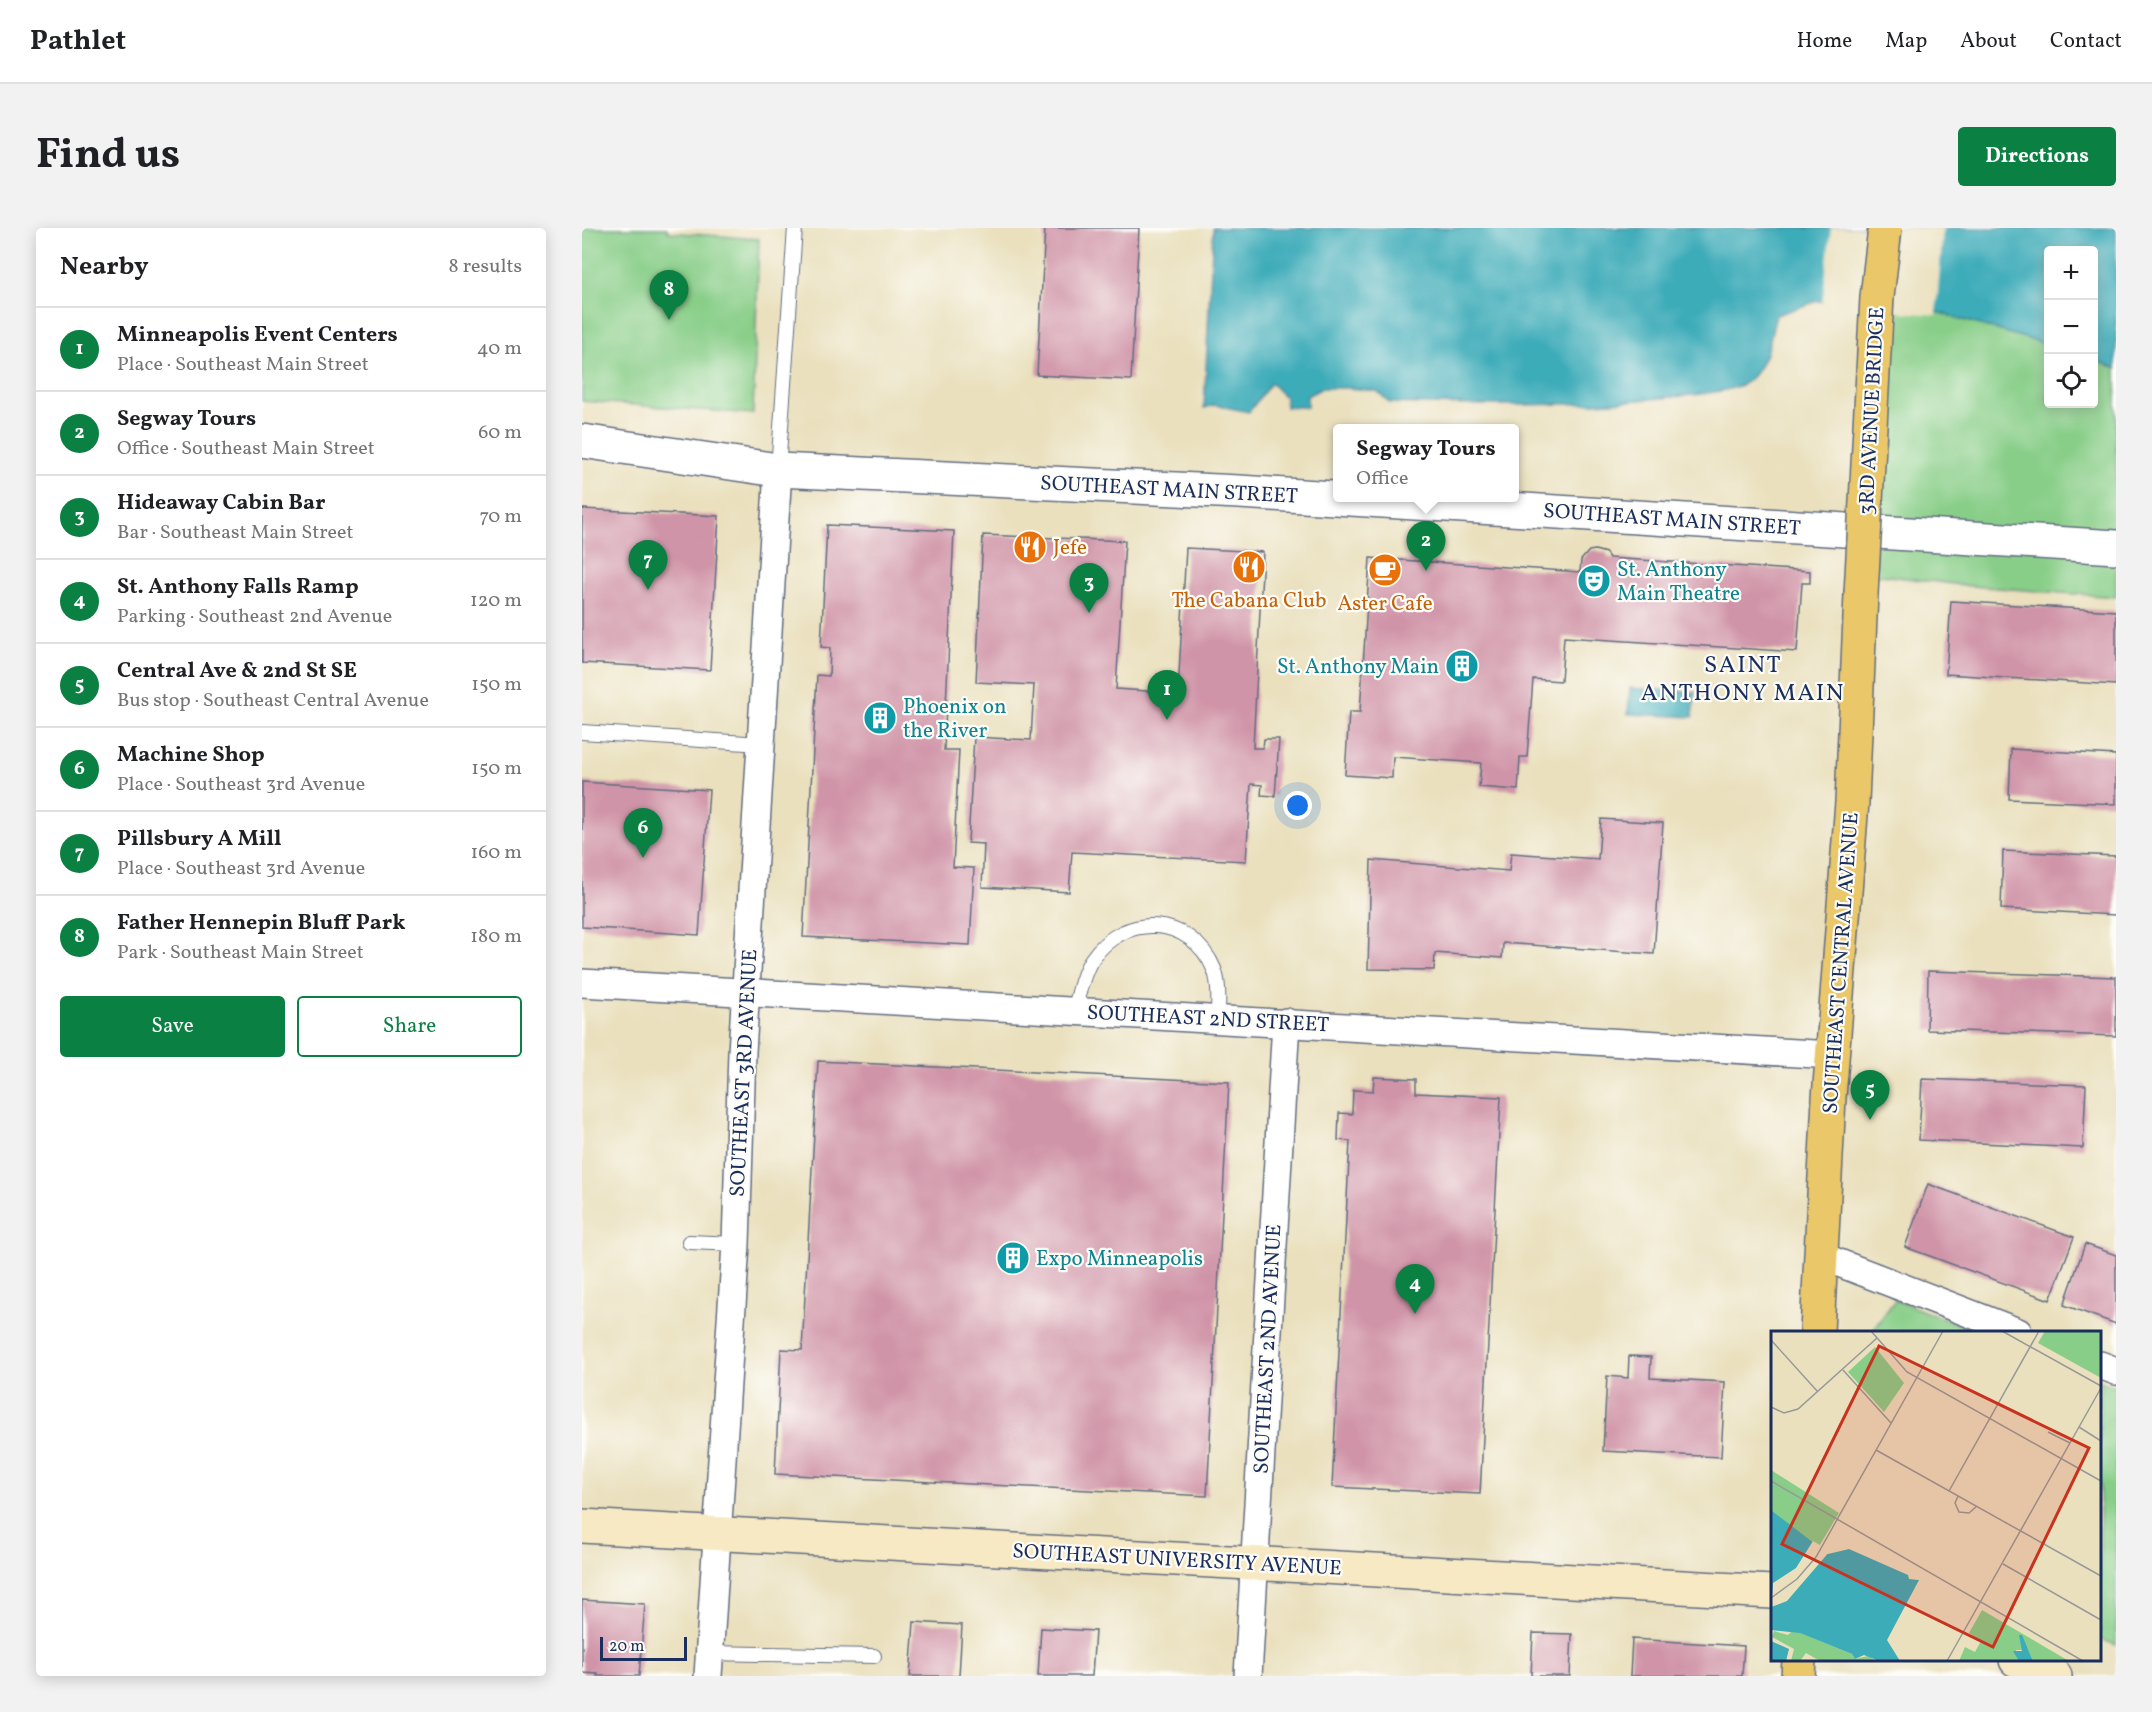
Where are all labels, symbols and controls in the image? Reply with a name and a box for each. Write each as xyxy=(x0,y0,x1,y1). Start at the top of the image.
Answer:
text: Pathlet xyxy=(30,22,126,61)
text: Home xyxy=(1797,27,1852,56)
text: Map xyxy=(1885,27,1927,56)
text: About xyxy=(1960,27,2017,56)
text: Contact xyxy=(2050,27,2122,56)
text: Find us xyxy=(36,127,180,186)
button: Directions xyxy=(1958,127,2116,186)
map controls xyxy=(2044,246,2098,408)
button: + xyxy=(2044,246,2098,300)
text: Nearby xyxy=(60,249,149,285)
text: 8 results xyxy=(449,253,522,281)
pin: 8 xyxy=(650,270,688,320)
button: − xyxy=(2044,300,2098,354)
street label: 3RD AVENUE BRIDGE xyxy=(1853,306,1892,516)
text: Minneapolis Event Centers xyxy=(117,320,398,351)
text: 1 xyxy=(75,335,84,363)
text: 40 m xyxy=(477,335,522,363)
text: Place · Southeast Main Street xyxy=(117,351,369,379)
button: locate xyxy=(2044,354,2098,408)
text: Segway Tours xyxy=(117,404,256,435)
text: 2 xyxy=(74,419,85,447)
text: 60 m xyxy=(478,419,522,447)
popup xyxy=(1333,424,1519,502)
text: Segway Tours xyxy=(1356,434,1496,465)
text: Office · Southeast Main Street xyxy=(117,435,375,463)
text: Office xyxy=(1356,465,1408,493)
street label: SOUTHEAST MAIN STREET xyxy=(1039,469,1298,512)
text: Hideaway Cabin Bar xyxy=(117,488,326,519)
street label: SOUTHEAST MAIN STREET xyxy=(1542,497,1802,544)
text: 3 xyxy=(74,503,85,531)
text: 70 m xyxy=(479,503,522,531)
text: Bar · Southeast Main Street xyxy=(117,519,354,547)
pin: 2 xyxy=(1406,522,1446,571)
restaurant icon: Jefe xyxy=(1012,529,1048,565)
place label: Jefe xyxy=(1053,534,1087,563)
pin: 7 xyxy=(628,540,668,590)
restaurant icon: The Cabana Club xyxy=(1231,549,1267,585)
cafe icon: Aster Cafe xyxy=(1367,552,1403,588)
place label: St. Anthony Main Theatre xyxy=(1617,556,1740,609)
theatre icon: St. Anthony Main Theatre xyxy=(1576,563,1612,599)
pin: 3 xyxy=(1070,564,1108,613)
text: St. Anthony Falls Ramp xyxy=(117,572,359,603)
text: 4 xyxy=(73,587,86,615)
text: 120 m xyxy=(470,587,522,615)
place label: The Cabana Club xyxy=(1171,587,1327,616)
place label: Aster Cafe xyxy=(1337,590,1433,619)
text: Parking · Southeast 2nd Avenue xyxy=(117,603,392,631)
building icon: St. Anthony Main xyxy=(1444,648,1480,684)
district label: SAINT ANTHONY MAIN xyxy=(1641,649,1845,711)
place label: St. Anthony Main xyxy=(1277,653,1439,682)
text: Central Ave & 2nd St SE xyxy=(117,656,357,687)
pin: 1 xyxy=(1148,670,1186,720)
text: 5 xyxy=(75,671,84,699)
text: 150 m xyxy=(471,671,522,699)
text: Bus stop · Southeast Central Avenue xyxy=(117,687,429,715)
place label: Phoenix on the River xyxy=(903,693,1007,746)
building icon: Phoenix on the River xyxy=(862,700,898,736)
text: Machine Shop xyxy=(117,740,265,771)
text: 6 xyxy=(74,755,85,783)
text: 150 m xyxy=(471,755,522,783)
text: Place · Southeast 3rd Avenue xyxy=(117,771,365,799)
your location xyxy=(1283,791,1312,820)
pin: 6 xyxy=(624,808,662,858)
street label: SOUTHEAST CENTRAL AVENUE xyxy=(1816,811,1867,1115)
text: Pillsbury A Mill xyxy=(117,824,281,855)
text: 7 xyxy=(75,839,84,867)
text: 160 m xyxy=(470,839,522,867)
text: Place · Southeast 3rd Avenue xyxy=(117,855,365,883)
text: Father Hennepin Bluff Park xyxy=(117,908,406,939)
text: 8 xyxy=(74,923,85,951)
text: 180 m xyxy=(470,923,522,951)
text: Park · Southeast Main Street xyxy=(117,939,364,967)
street label: SOUTHEAST 3RD AVENUE xyxy=(724,948,765,1198)
button: Save xyxy=(60,996,285,1057)
button: Share xyxy=(297,996,522,1057)
street label: SOUTHEAST 2ND STREET xyxy=(1086,999,1330,1040)
pin: 5 xyxy=(1850,1070,1890,1120)
street label: SOUTHEAST 2ND AVENUE xyxy=(1247,1224,1290,1475)
building icon: Expo Minneapolis xyxy=(995,1240,1031,1276)
place label: Expo Minneapolis xyxy=(1036,1245,1203,1274)
pin: 4 xyxy=(1396,1264,1434,1314)
inset map xyxy=(1771,1331,2101,1661)
street label: SOUTHEAST UNIVERSITY AVENUE xyxy=(1012,1537,1342,1584)
scale bar xyxy=(600,1634,687,1662)
text: 20 m xyxy=(609,1636,644,1658)

